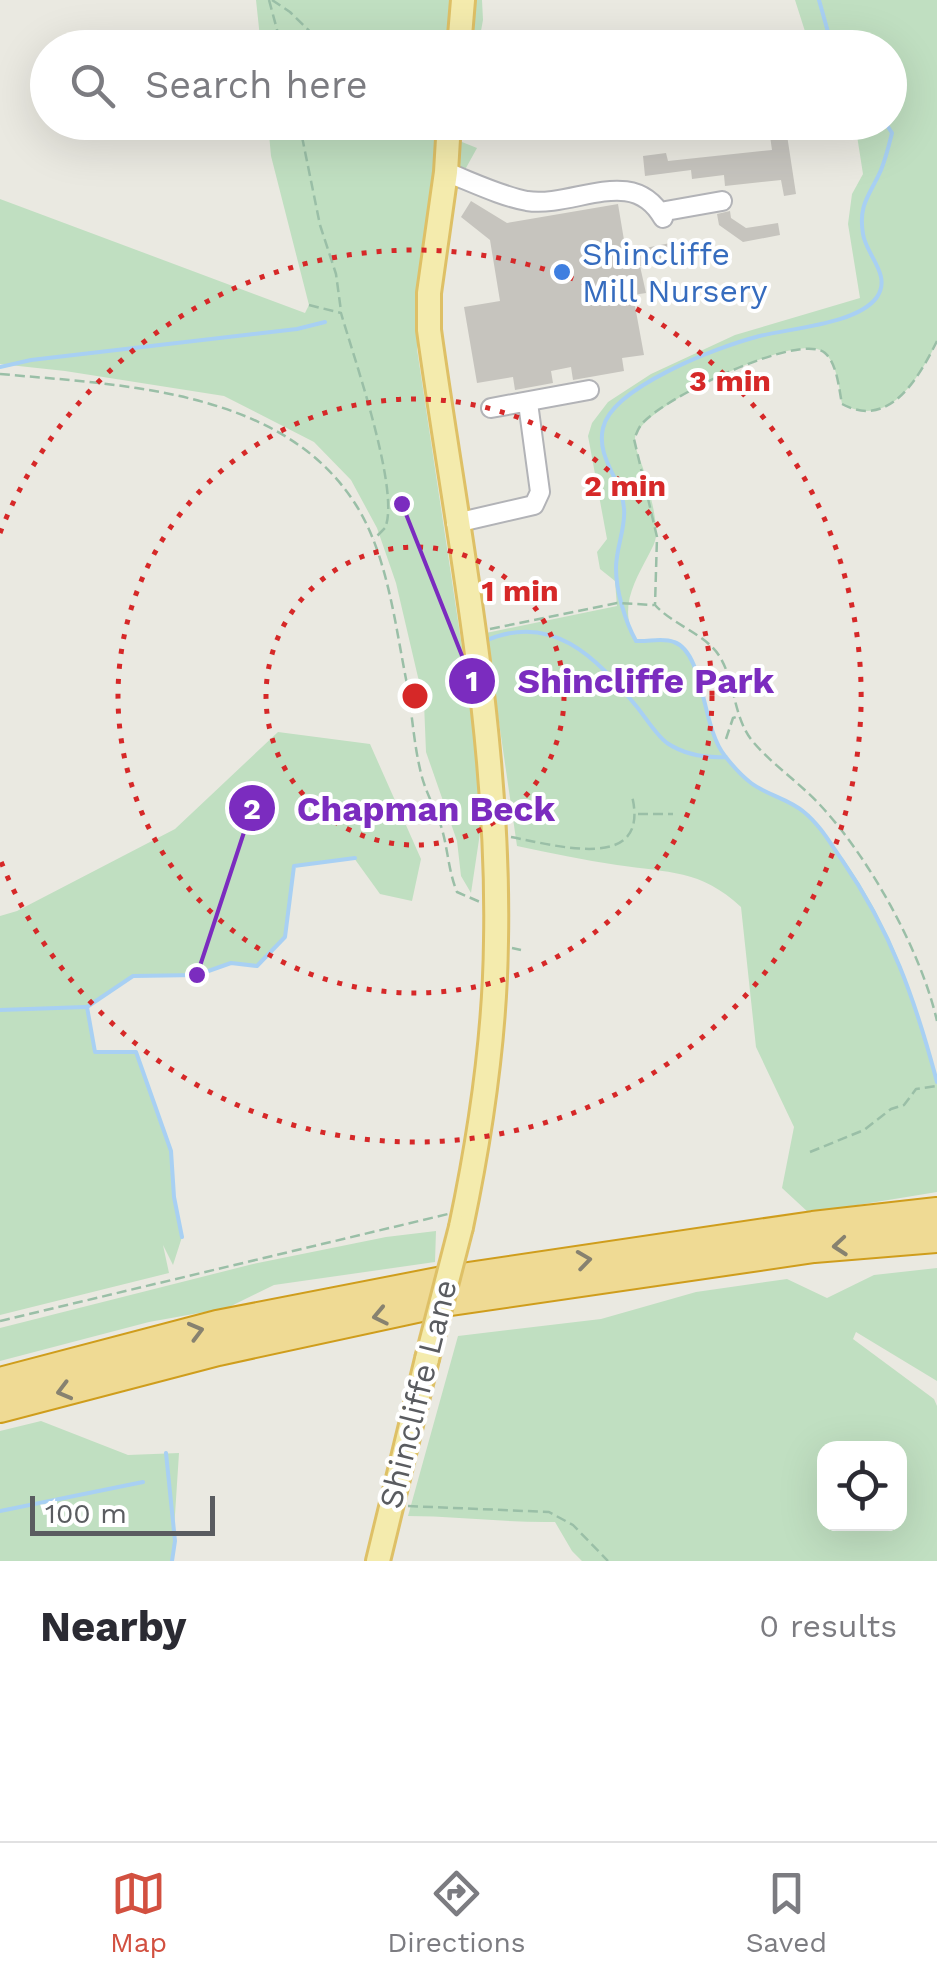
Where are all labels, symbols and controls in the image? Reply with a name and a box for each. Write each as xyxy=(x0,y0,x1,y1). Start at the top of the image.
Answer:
search box xyxy=(30,30,907,140)
icon: search xyxy=(65,58,120,113)
text: Search here xyxy=(145,63,368,107)
place label: Shincliffe Mill Nursery xyxy=(582,235,768,310)
marker: Shincliffe Mill Nursery xyxy=(551,261,573,283)
text: 3 min xyxy=(689,363,771,398)
text: 2 min xyxy=(584,468,666,503)
text: 1 min xyxy=(481,573,559,608)
callout: Shincliffe Park xyxy=(447,648,794,713)
text: Shincliffe Park xyxy=(518,660,775,702)
text: 1 xyxy=(466,663,478,698)
centre of rings xyxy=(397,678,433,714)
callout: Chapman Beck xyxy=(227,776,575,841)
text: Chapman Beck xyxy=(297,788,555,830)
text: 2 xyxy=(243,791,261,826)
one-way arrow xyxy=(831,1235,847,1257)
one-way arrow xyxy=(576,1250,593,1271)
street label: Shincliffe Lane xyxy=(371,1276,465,1512)
one-way arrow xyxy=(372,1304,389,1325)
one-way arrow xyxy=(187,1321,204,1342)
one-way arrow xyxy=(56,1379,73,1400)
map controls xyxy=(817,1441,907,1531)
button: locate xyxy=(817,1441,907,1531)
scale bar xyxy=(30,1491,215,1536)
text: 100 m xyxy=(45,1497,127,1530)
text: Nearby xyxy=(40,1602,187,1651)
text: 0 results xyxy=(759,1607,897,1645)
tab: Map xyxy=(110,1866,167,1959)
tab: Directions xyxy=(387,1866,526,1959)
tab: Saved xyxy=(746,1866,827,1959)

